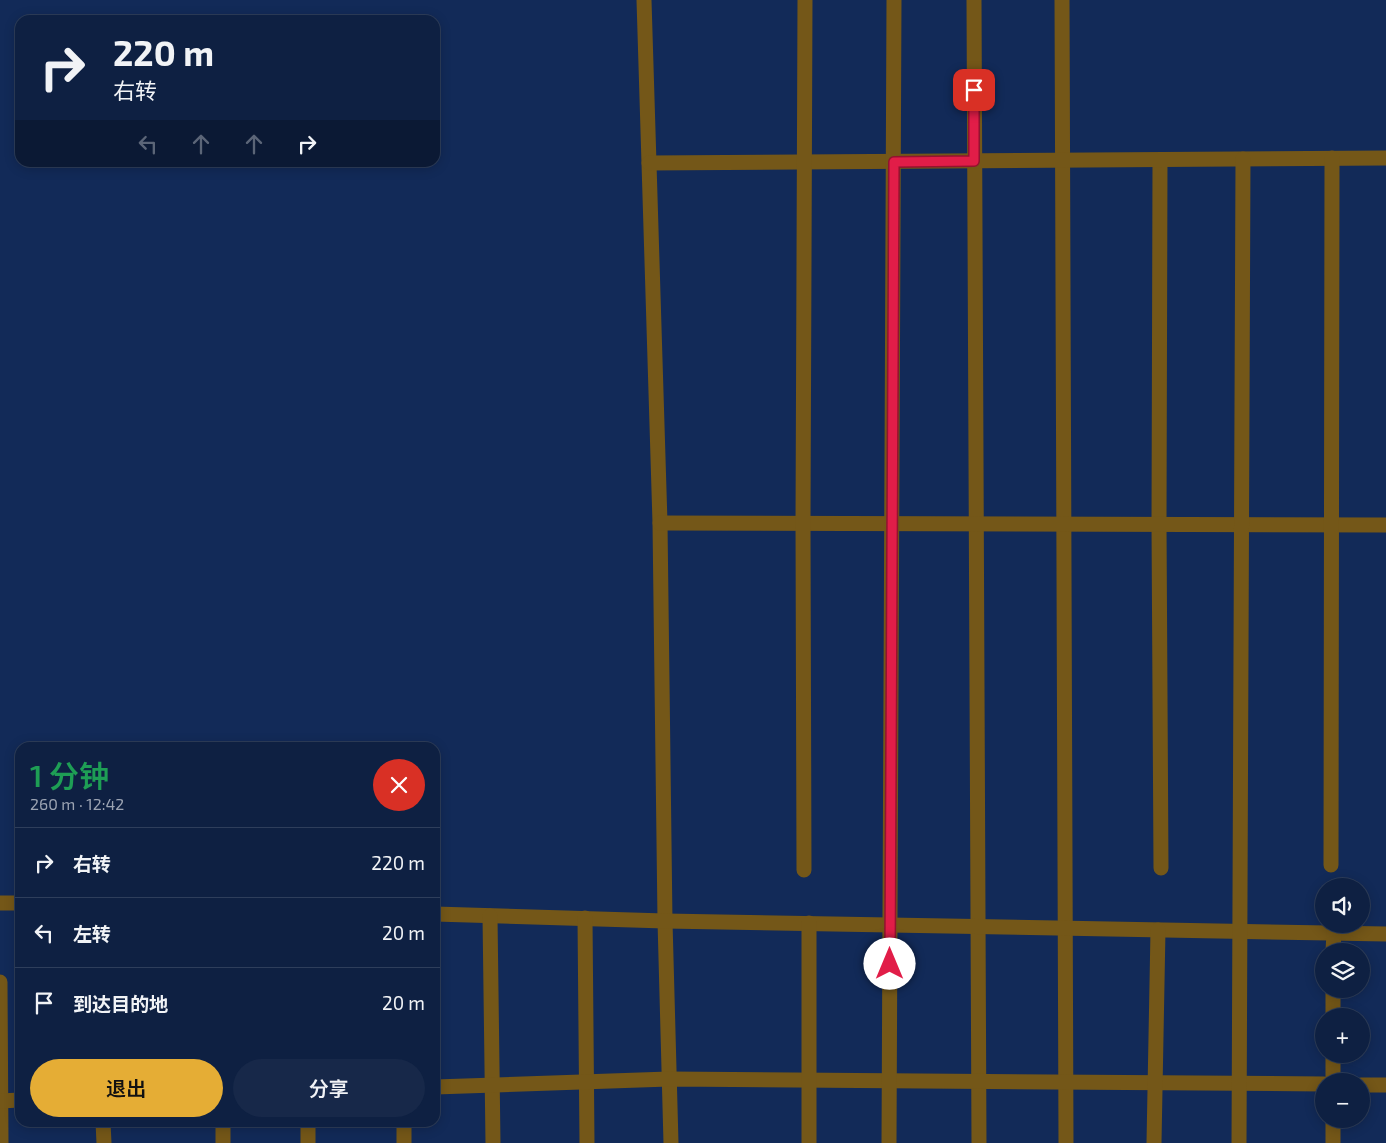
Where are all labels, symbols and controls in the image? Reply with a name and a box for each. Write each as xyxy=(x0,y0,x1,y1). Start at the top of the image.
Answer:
text: 220 m xyxy=(113,31,214,73)
icon: right xyxy=(30,35,95,100)
pin xyxy=(953,69,995,111)
icon: arrive xyxy=(960,76,988,104)
text: 右转 xyxy=(113,77,157,103)
icon: left xyxy=(134,130,162,158)
icon: ahead xyxy=(187,130,215,158)
icon: ahead xyxy=(240,130,268,158)
icon: right xyxy=(293,130,321,158)
text: 1 分钟 xyxy=(30,757,109,793)
button: close xyxy=(373,759,425,811)
text: 260 m · 12:42 xyxy=(30,794,124,813)
icon: right xyxy=(30,849,58,877)
text: 220 m xyxy=(371,851,425,874)
text: 右转 xyxy=(73,852,111,875)
map controls xyxy=(1315,878,1370,1128)
button: sound xyxy=(1315,878,1370,933)
icon: left xyxy=(30,919,58,947)
text: 20 m xyxy=(382,921,425,944)
text: 左转 xyxy=(73,922,111,945)
position arrow xyxy=(863,937,915,989)
button: layers xyxy=(1315,943,1370,998)
icon: arrive xyxy=(30,989,58,1017)
text: 20 m xyxy=(382,991,425,1014)
text: 到达目的地 xyxy=(73,992,168,1015)
button: + xyxy=(1315,1008,1370,1063)
button: 退出 xyxy=(30,1059,223,1117)
button: 分享 xyxy=(233,1059,425,1117)
button: − xyxy=(1315,1073,1370,1128)

